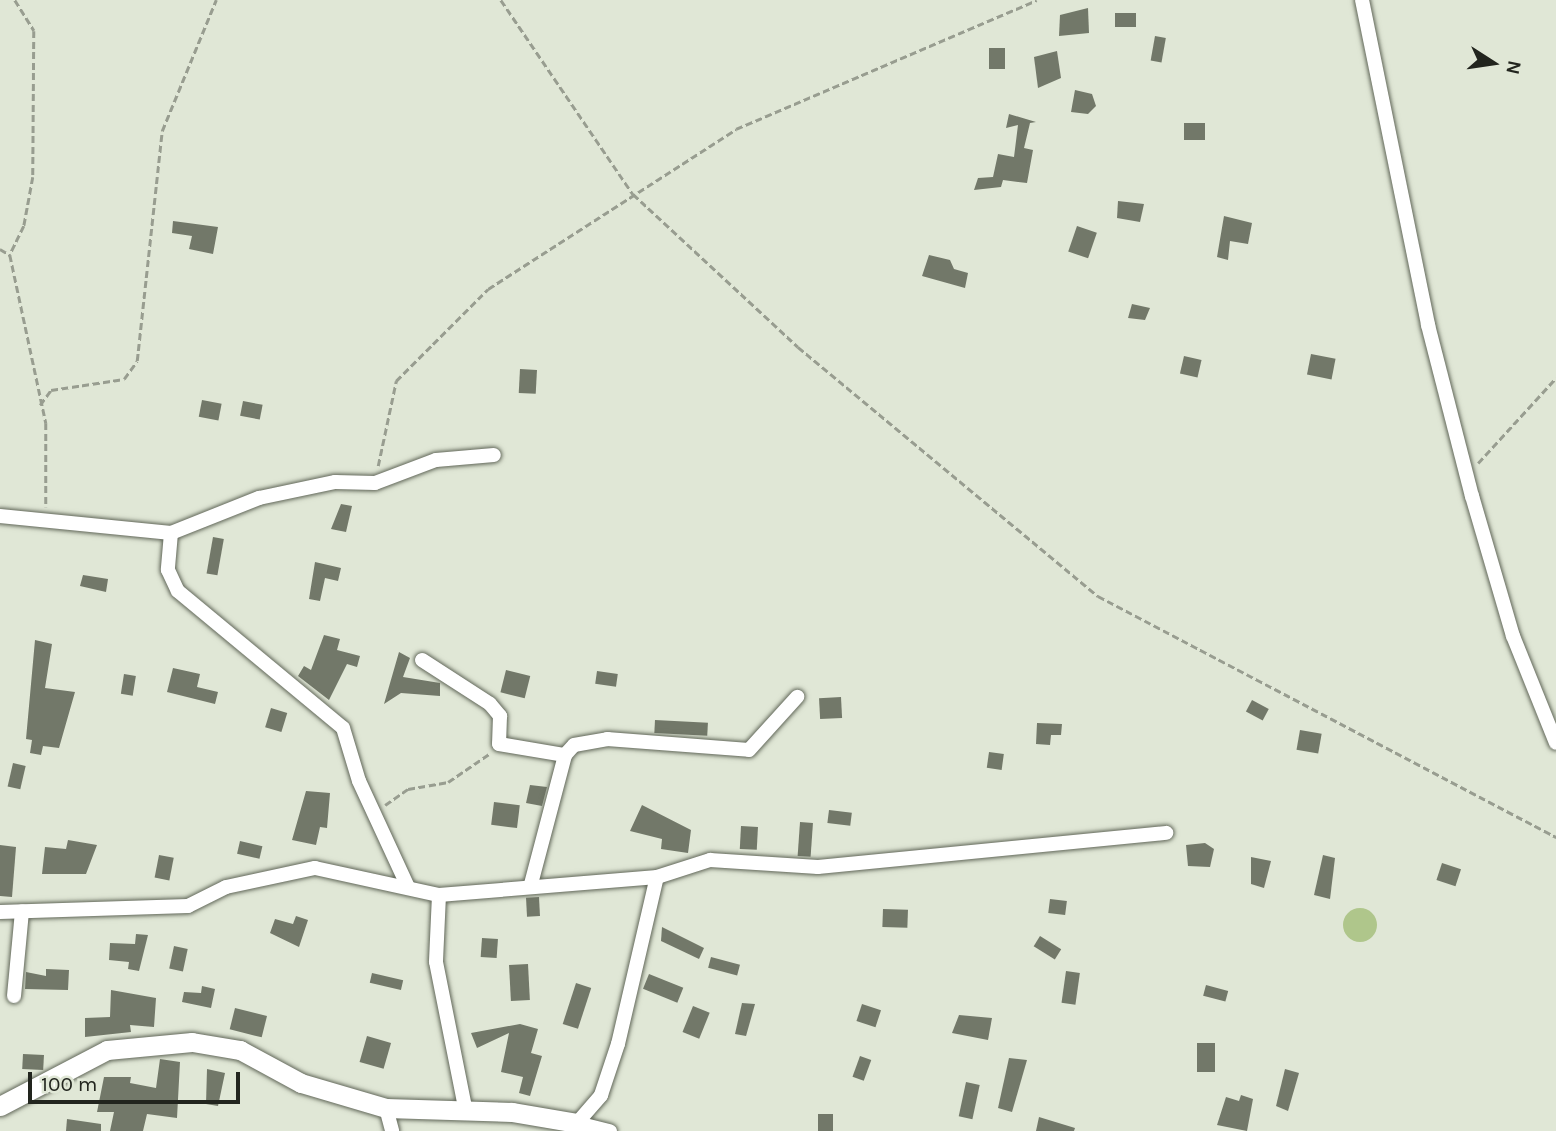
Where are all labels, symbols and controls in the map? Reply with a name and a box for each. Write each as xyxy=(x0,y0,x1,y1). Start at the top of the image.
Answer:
north arrow xyxy=(1458,28,1528,98)
text: N xyxy=(1501,58,1526,76)
scale bar xyxy=(32,1058,243,1102)
text: 100 m xyxy=(41,1072,98,1096)

